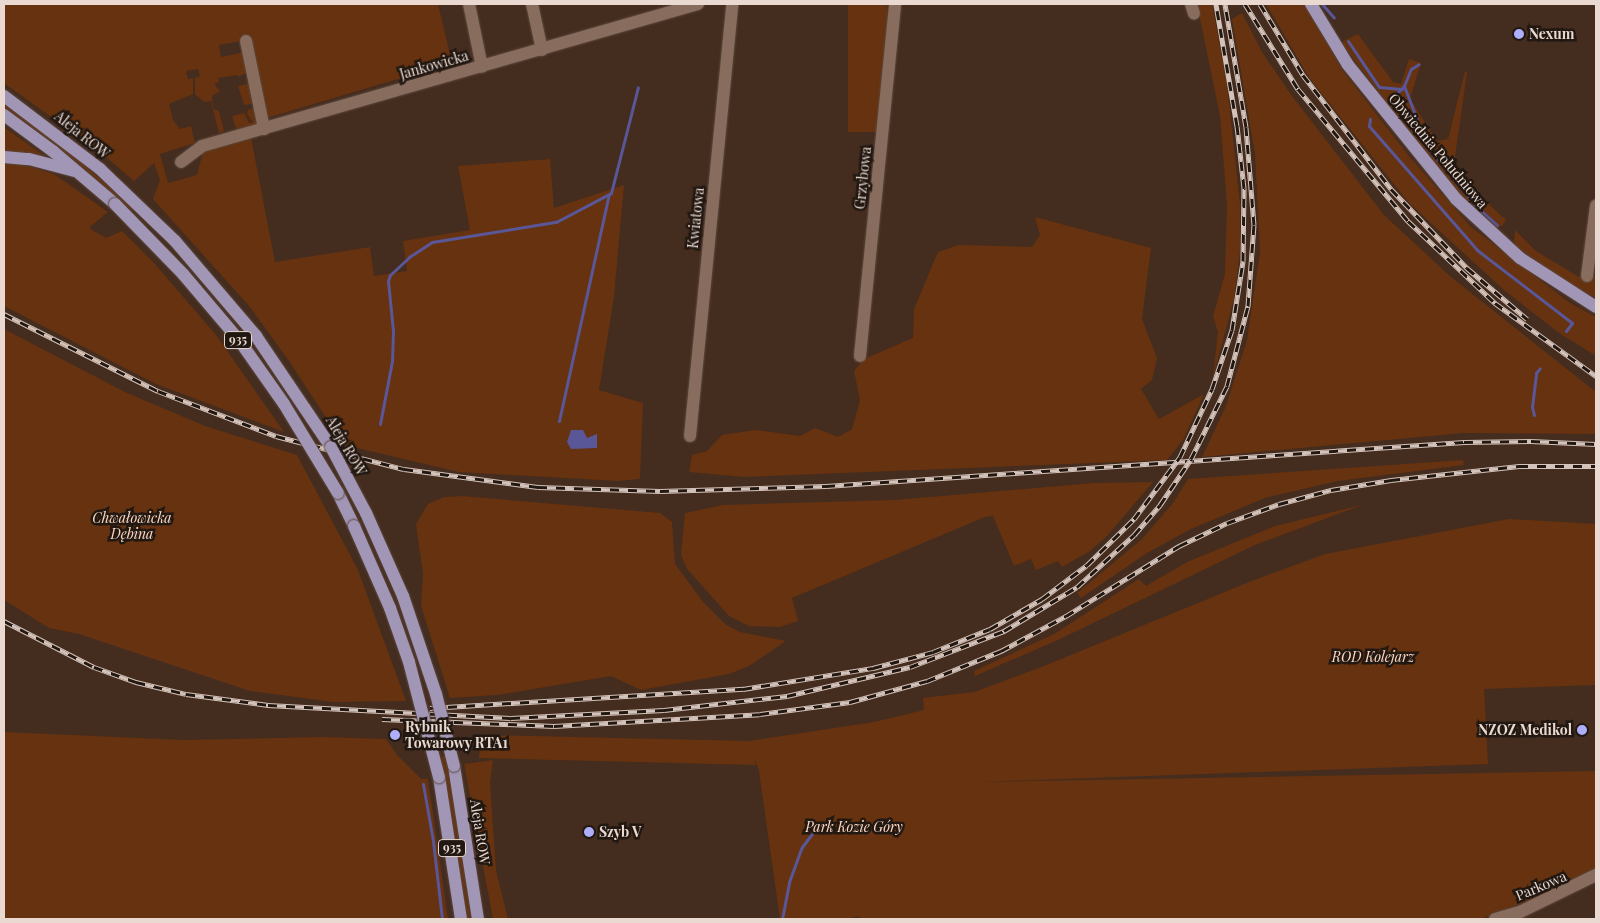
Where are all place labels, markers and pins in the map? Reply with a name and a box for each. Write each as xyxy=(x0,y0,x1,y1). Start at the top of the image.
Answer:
place label: Nexum xyxy=(1529,26,1574,42)
marker: Nexum xyxy=(1513,28,1525,40)
place label: Rybnik Towarowy RTA1 xyxy=(405,719,508,752)
place label: NZOZ Medikol xyxy=(1478,722,1572,738)
marker: NZOZ Medikol xyxy=(1576,724,1588,736)
marker: Rybnik Towarowy RTA1 xyxy=(389,729,401,741)
place label: Szyb V xyxy=(599,824,642,840)
marker: Szyb V xyxy=(583,826,595,838)

